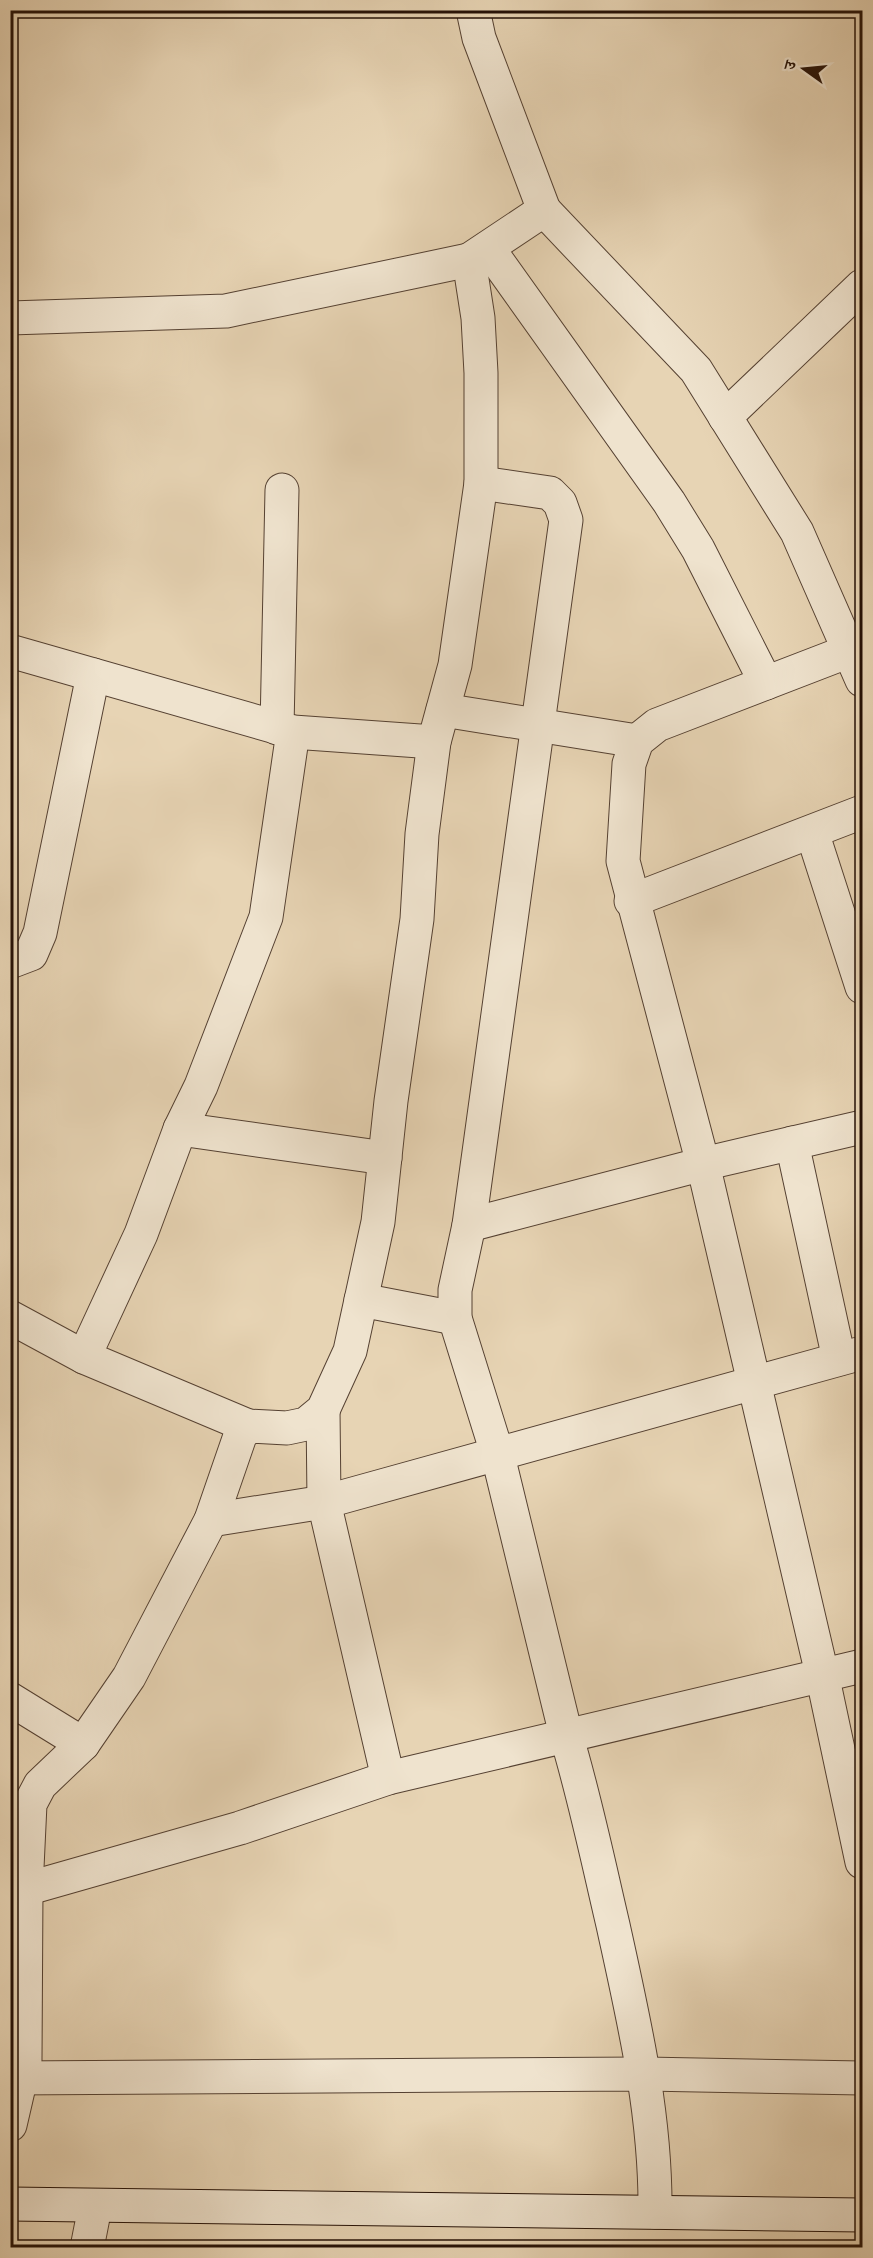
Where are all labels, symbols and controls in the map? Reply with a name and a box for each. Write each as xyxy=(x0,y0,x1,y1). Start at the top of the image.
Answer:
north arrow xyxy=(774,39,834,99)
text: उ xyxy=(780,57,801,73)

